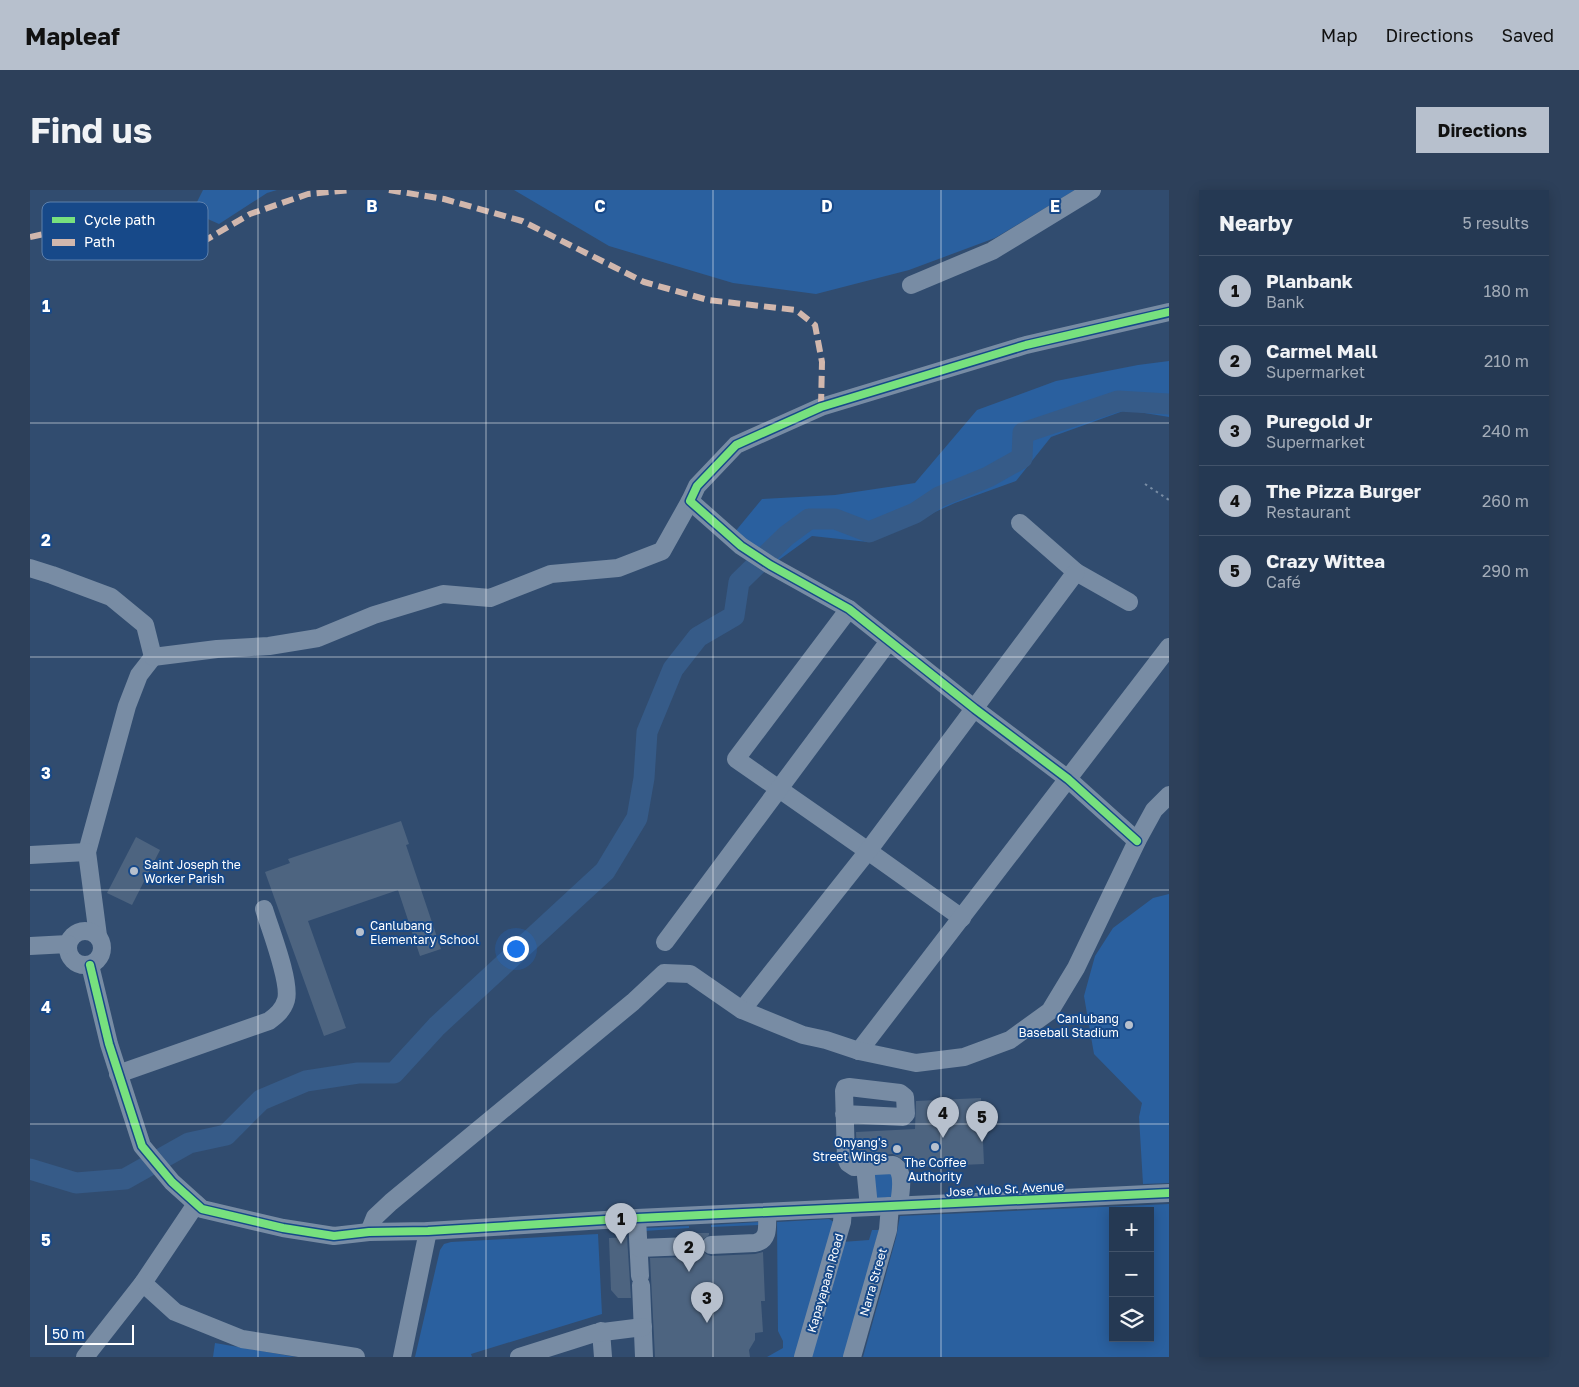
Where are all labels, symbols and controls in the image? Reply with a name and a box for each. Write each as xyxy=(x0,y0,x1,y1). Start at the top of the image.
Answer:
text: Mapleaf xyxy=(25,21,120,50)
text: Map xyxy=(1321,24,1357,46)
text: Directions xyxy=(1385,24,1473,46)
text: Saved xyxy=(1501,24,1554,46)
button: Directions xyxy=(1416,107,1549,153)
text: Find us xyxy=(30,109,152,151)
text: B xyxy=(366,196,378,216)
text: C xyxy=(594,196,606,216)
text: D xyxy=(821,196,833,216)
text: E xyxy=(1050,196,1060,216)
legend xyxy=(42,202,208,260)
text: Nearby xyxy=(1219,210,1293,236)
text: Cycle path xyxy=(84,211,155,228)
text: 5 results xyxy=(1463,213,1529,233)
text: Path xyxy=(84,233,115,250)
text: Planbank xyxy=(1266,269,1353,292)
text: 1 xyxy=(1231,281,1239,301)
text: 180 m xyxy=(1483,281,1529,301)
text: Bank xyxy=(1266,292,1305,312)
text: 1 xyxy=(42,296,50,316)
text: Carmel Mall xyxy=(1266,339,1378,362)
text: 2 xyxy=(1230,351,1240,371)
text: 210 m xyxy=(1484,351,1529,371)
text: Supermarket xyxy=(1266,362,1365,382)
text: Puregold Jr xyxy=(1266,409,1372,432)
text: 3 xyxy=(1230,421,1240,441)
text: 240 m xyxy=(1482,421,1529,441)
text: Supermarket xyxy=(1266,432,1365,452)
text: The Pizza Burger xyxy=(1266,479,1421,502)
text: 4 xyxy=(1230,491,1240,511)
text: 260 m xyxy=(1482,491,1529,511)
text: Restaurant xyxy=(1266,502,1351,522)
text: 2 xyxy=(41,530,51,550)
text: Crazy Wittea xyxy=(1266,549,1385,572)
text: 5 xyxy=(1230,561,1240,581)
text: 290 m xyxy=(1482,561,1529,581)
text: Café xyxy=(1266,572,1301,592)
text: 3 xyxy=(41,763,51,783)
place label: Saint Joseph the Worker Parish xyxy=(144,857,241,886)
marker: Saint Joseph the Worker Parish xyxy=(128,865,140,877)
place label: Canlubang Elementary School xyxy=(370,918,479,947)
marker: Canlubang Elementary School xyxy=(354,926,366,938)
your location xyxy=(503,936,529,962)
text: 4 xyxy=(41,997,51,1017)
place label: Canlubang Baseball Stadium xyxy=(1019,1011,1119,1040)
marker: Canlubang Baseball Stadium xyxy=(1123,1019,1135,1031)
pin: 4 xyxy=(927,1097,959,1138)
pin: 5 xyxy=(966,1101,998,1142)
place label: Onyang's Street Wings xyxy=(813,1135,887,1164)
marker: The Coffee Authority xyxy=(929,1141,941,1153)
marker: Onyang's Street Wings xyxy=(891,1143,903,1155)
place label: The Coffee Authority xyxy=(904,1155,966,1184)
street label: Jose Yulo Sr. Avenue xyxy=(946,1178,1064,1200)
pin: 1 xyxy=(605,1203,637,1244)
map controls xyxy=(1109,1207,1154,1342)
button: + xyxy=(1109,1207,1154,1252)
text: 5 xyxy=(41,1230,51,1250)
pin: 2 xyxy=(673,1231,705,1272)
street label: Kapayapaan Road xyxy=(804,1232,846,1334)
street label: Narra Street xyxy=(856,1246,890,1318)
button: − xyxy=(1109,1252,1154,1297)
pin: 3 xyxy=(691,1282,723,1323)
button: layers xyxy=(1109,1297,1154,1342)
scale bar xyxy=(45,1322,134,1345)
text: 50 m xyxy=(52,1325,85,1342)

